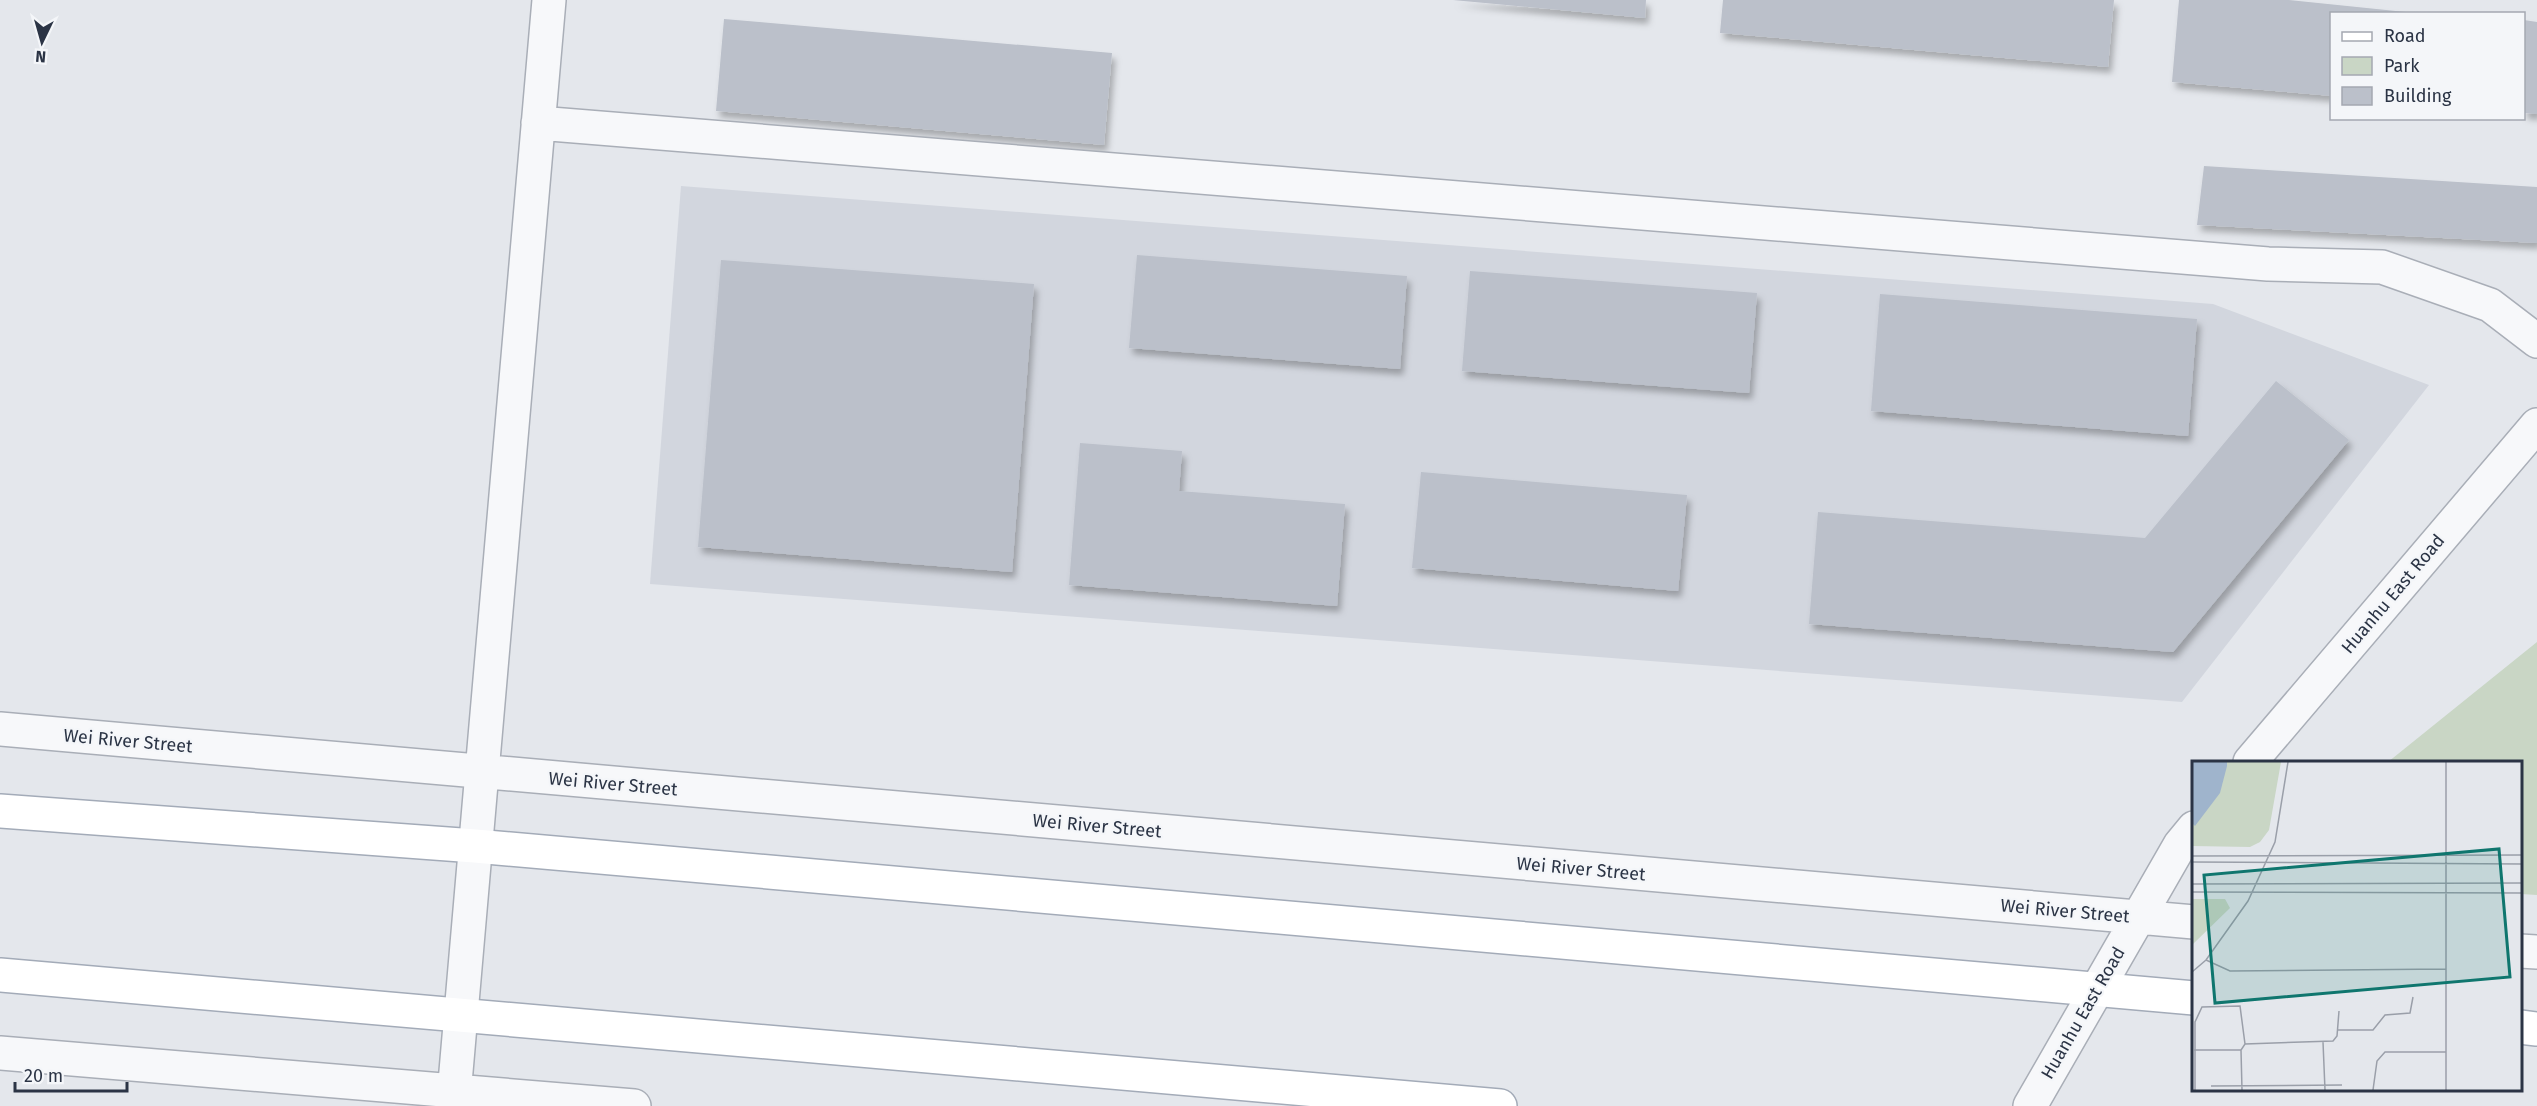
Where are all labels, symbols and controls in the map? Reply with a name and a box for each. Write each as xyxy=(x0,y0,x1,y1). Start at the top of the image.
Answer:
north arrow xyxy=(12,12,72,72)
legend xyxy=(2330,12,2525,120)
text: Road xyxy=(2384,25,2426,47)
text: N xyxy=(35,47,47,66)
text: Park xyxy=(2384,55,2420,77)
text: Building xyxy=(2384,85,2452,107)
street label: Huanhu East Road xyxy=(2337,530,2449,658)
street label: Wei River Street xyxy=(63,724,194,758)
inset map xyxy=(2192,761,2522,1091)
street label: Wei River Street xyxy=(548,767,679,801)
street label: Wei River Street xyxy=(1032,809,1163,843)
street label: Wei River Street xyxy=(1516,852,1647,886)
street label: Wei River Street xyxy=(2000,894,2131,928)
street label: Huanhu East Road xyxy=(2036,943,2130,1083)
scale bar xyxy=(15,1055,128,1093)
text: 20 m xyxy=(24,1065,63,1087)

